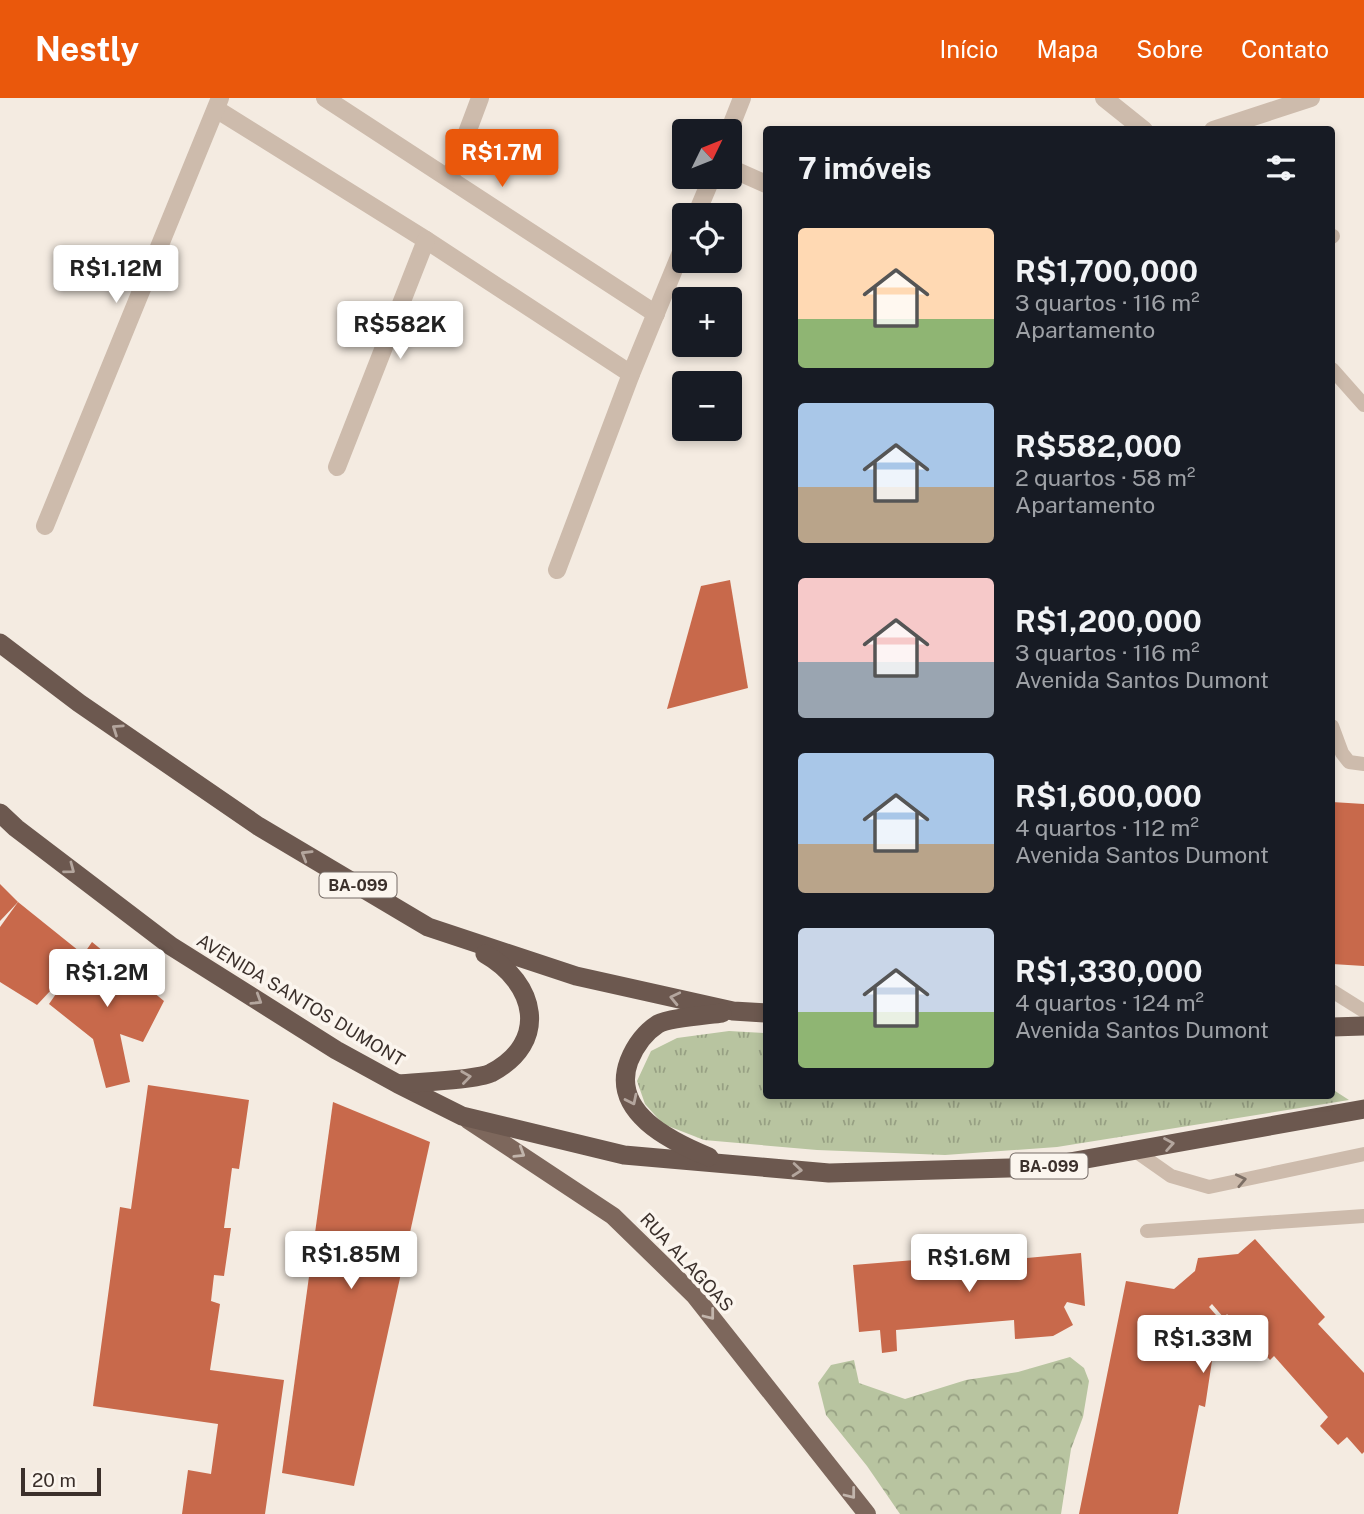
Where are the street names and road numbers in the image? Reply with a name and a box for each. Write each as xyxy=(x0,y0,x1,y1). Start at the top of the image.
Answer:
road number: BA-099 xyxy=(320,872,396,898)
street label: AVENIDA SANTOS DUMONT xyxy=(193,930,409,1071)
road number: BA-099 xyxy=(1010,1154,1088,1178)
street label: RUA ALAGOAS xyxy=(636,1208,738,1316)

